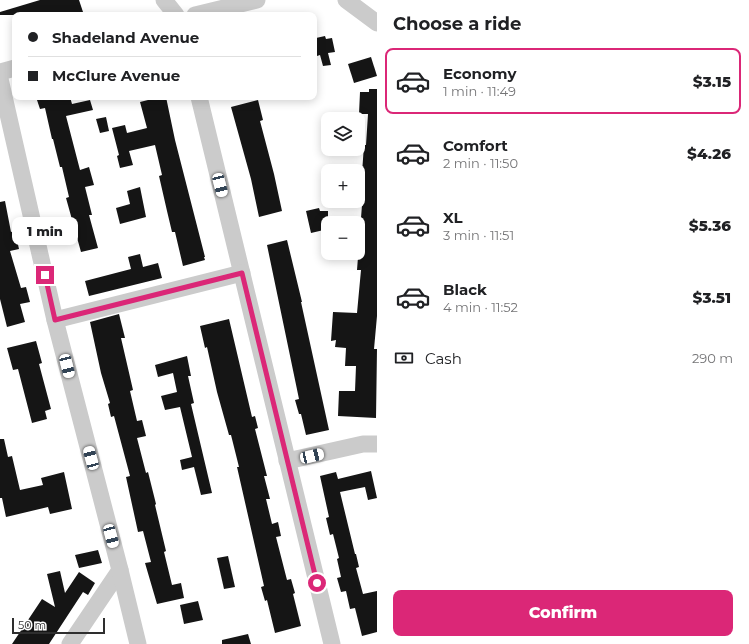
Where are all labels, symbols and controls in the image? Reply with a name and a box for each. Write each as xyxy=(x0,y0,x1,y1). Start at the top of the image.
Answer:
text: Choose a ride xyxy=(393,13,521,35)
text: Shadeland Avenue xyxy=(52,28,199,47)
icon: car xyxy=(395,63,431,99)
text: Economy xyxy=(443,64,516,83)
text: McClure Avenue xyxy=(52,66,180,85)
text: $3.15 xyxy=(693,72,731,91)
text: 1 min · 11:49 xyxy=(443,83,516,99)
map controls xyxy=(321,112,365,260)
button: layers xyxy=(321,112,365,156)
icon: car xyxy=(395,135,431,171)
text: Comfort xyxy=(443,136,508,155)
text: $4.26 xyxy=(687,144,731,163)
text: 2 min · 11:50 xyxy=(443,155,518,171)
button: + xyxy=(321,164,365,208)
car xyxy=(211,172,229,198)
icon: car xyxy=(395,207,431,243)
text: XL xyxy=(443,208,462,227)
button: − xyxy=(321,216,365,260)
text: $5.36 xyxy=(689,216,731,235)
callout: 1 min xyxy=(12,217,78,245)
text: 1 min xyxy=(27,223,63,239)
text: 3 min · 11:51 xyxy=(443,227,514,243)
route end xyxy=(36,266,54,284)
icon: car xyxy=(395,279,431,315)
text: Black xyxy=(443,280,487,299)
text: $3.51 xyxy=(693,288,731,307)
text: 4 min · 11:52 xyxy=(443,299,518,315)
icon: cash xyxy=(393,347,415,369)
text: Cash xyxy=(425,349,462,368)
text: 290 m xyxy=(692,350,733,366)
car xyxy=(58,353,76,379)
car xyxy=(82,445,100,471)
car xyxy=(299,447,325,465)
car xyxy=(102,523,120,549)
route start xyxy=(308,574,326,592)
button: Confirm xyxy=(393,590,733,636)
scale bar xyxy=(12,616,105,635)
text: 50 m xyxy=(18,618,46,632)

